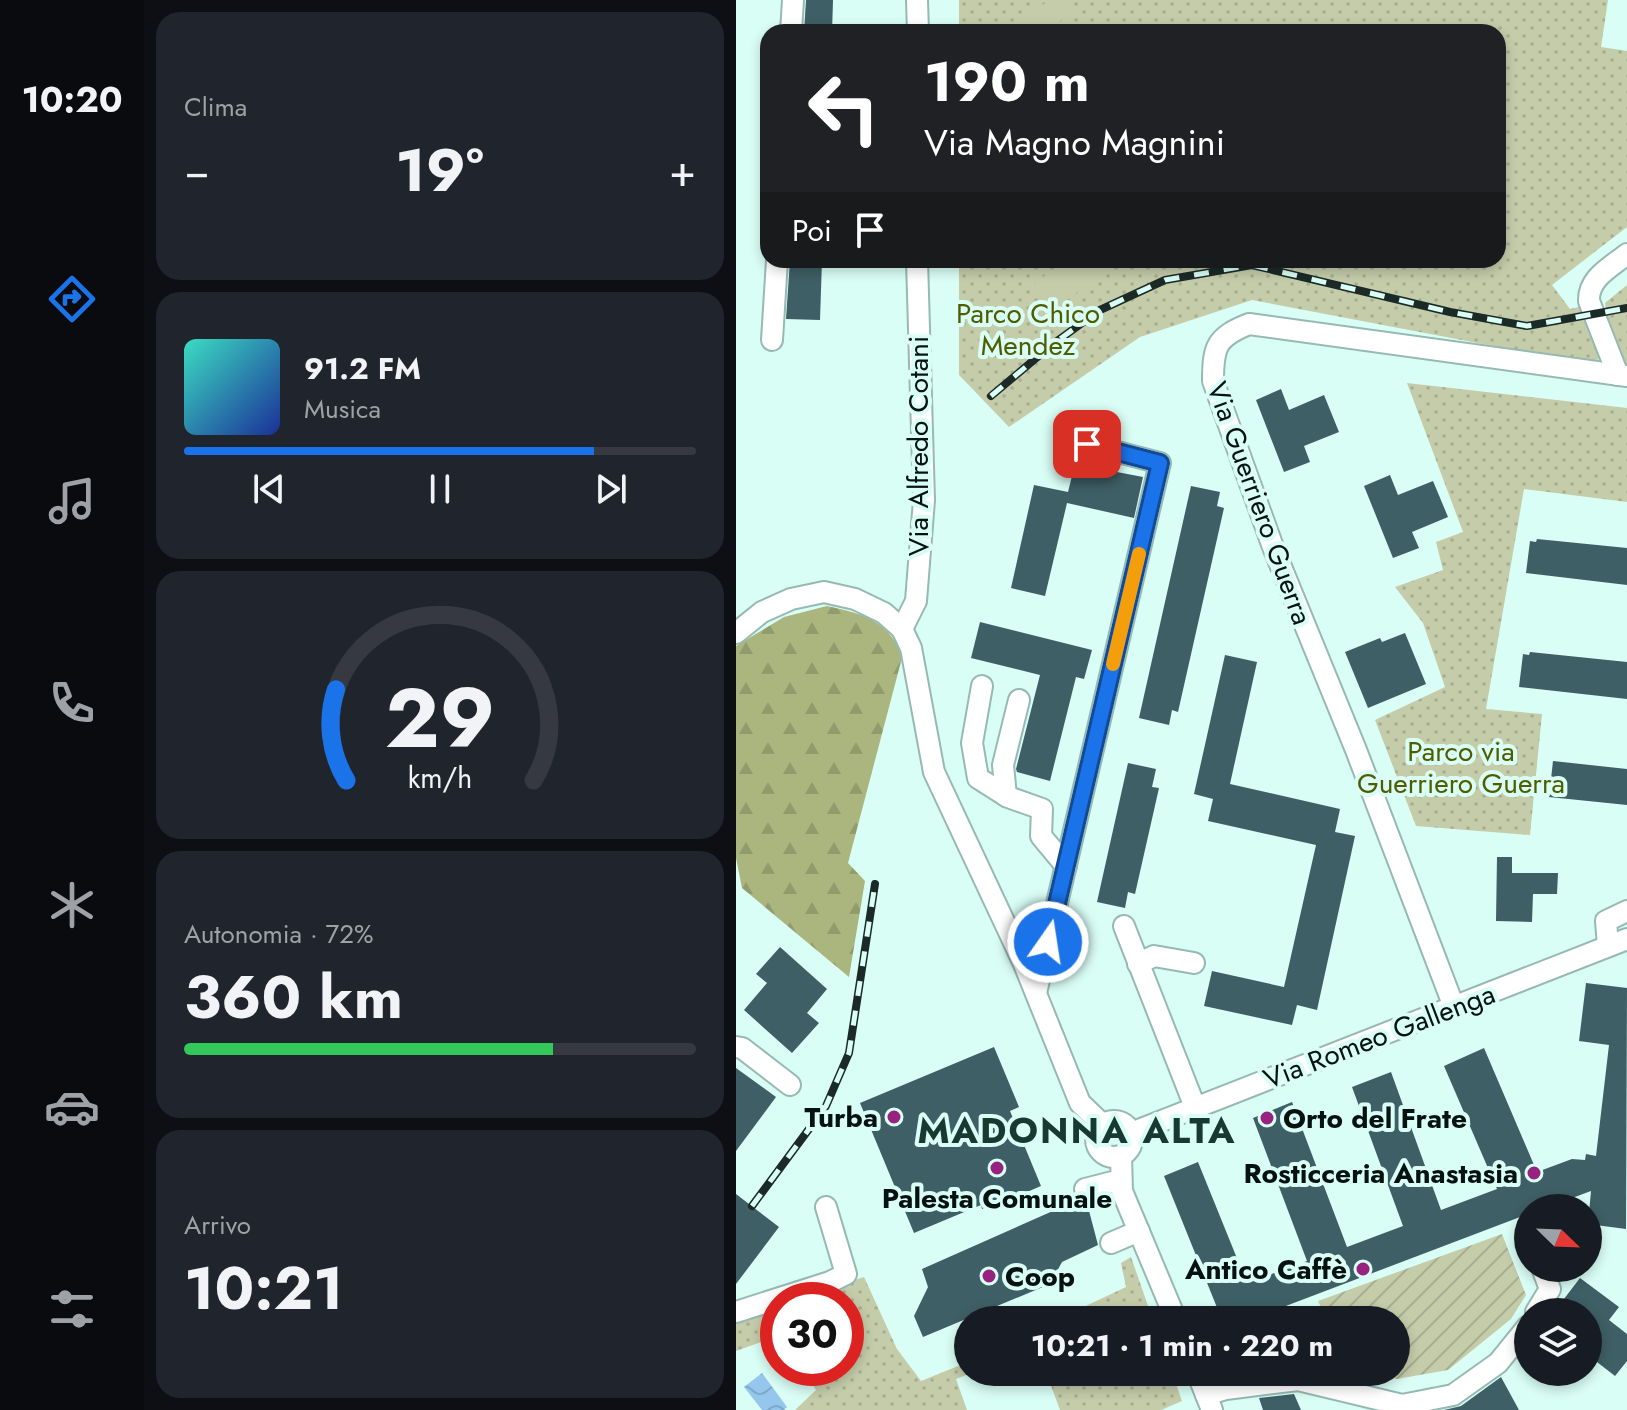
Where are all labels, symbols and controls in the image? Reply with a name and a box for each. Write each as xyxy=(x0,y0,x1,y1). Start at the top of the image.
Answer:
text: 190 m xyxy=(924,41,1090,122)
icon: left xyxy=(792,56,896,160)
text: 10:20 xyxy=(21,73,123,125)
text: Clima xyxy=(184,88,247,126)
text: Via Magno Magnini xyxy=(924,116,1225,168)
text: 19° xyxy=(395,127,484,214)
text: − xyxy=(184,139,210,203)
text: + xyxy=(669,139,696,203)
icon: arrive xyxy=(848,208,892,252)
text: Poi xyxy=(792,209,832,252)
icon: directions xyxy=(44,271,100,327)
park label: Parco Chico Mendez xyxy=(956,293,1100,366)
street label: Via Alfredo Cotani xyxy=(898,336,939,556)
text: 91.2 FM xyxy=(304,347,421,390)
street label: Via Guerriero Guerra xyxy=(1197,376,1323,630)
text: Musica xyxy=(304,390,381,428)
pin xyxy=(1053,410,1121,478)
icon: arrive xyxy=(1065,422,1109,466)
icon: previous xyxy=(247,467,291,511)
icon: pause xyxy=(418,467,462,511)
icon: next xyxy=(589,467,633,511)
icon: music xyxy=(44,473,100,529)
text: 29 xyxy=(385,658,495,778)
icon: phone xyxy=(44,675,100,731)
park label: Parco via Guerriero Guerra xyxy=(1357,731,1565,804)
text: km/h xyxy=(408,757,472,799)
icon: climate xyxy=(44,877,100,933)
position arrow xyxy=(1006,900,1090,984)
text: Autonomia · 72% xyxy=(184,915,374,953)
text: 360 km xyxy=(184,954,403,1041)
street label: Via Romeo Gallenga xyxy=(1257,973,1501,1100)
icon: car xyxy=(44,1079,100,1135)
place label: Turba xyxy=(805,1097,878,1138)
place label: Orto del Frate xyxy=(1283,1098,1467,1139)
district label: MADONNA ALTA xyxy=(918,1104,1236,1156)
marker: Turba xyxy=(885,1108,903,1126)
marker: Orto del Frate xyxy=(1258,1109,1276,1127)
place label: Rosticceria Anastasia xyxy=(1243,1153,1518,1194)
marker: Palesta Comunale xyxy=(988,1159,1006,1177)
marker: Rosticceria Anastasia xyxy=(1525,1164,1543,1182)
place label: Palesta Comunale xyxy=(882,1178,1112,1219)
north arrow xyxy=(1514,1194,1602,1282)
map controls xyxy=(1514,1194,1602,1386)
text: Arrivo xyxy=(184,1206,251,1244)
text: 10:21 xyxy=(184,1245,343,1332)
place label: Antico Caffè xyxy=(1184,1249,1347,1290)
place label: Coop xyxy=(1005,1256,1075,1297)
marker: Antico Caffè xyxy=(1354,1260,1372,1278)
marker: Coop xyxy=(980,1267,998,1285)
icon: filters xyxy=(44,1281,100,1337)
speed limit sign: 30 xyxy=(760,1282,864,1386)
button: layers xyxy=(1514,1298,1602,1386)
text: 10:21 · 1 min · 220 m xyxy=(1031,1324,1333,1367)

